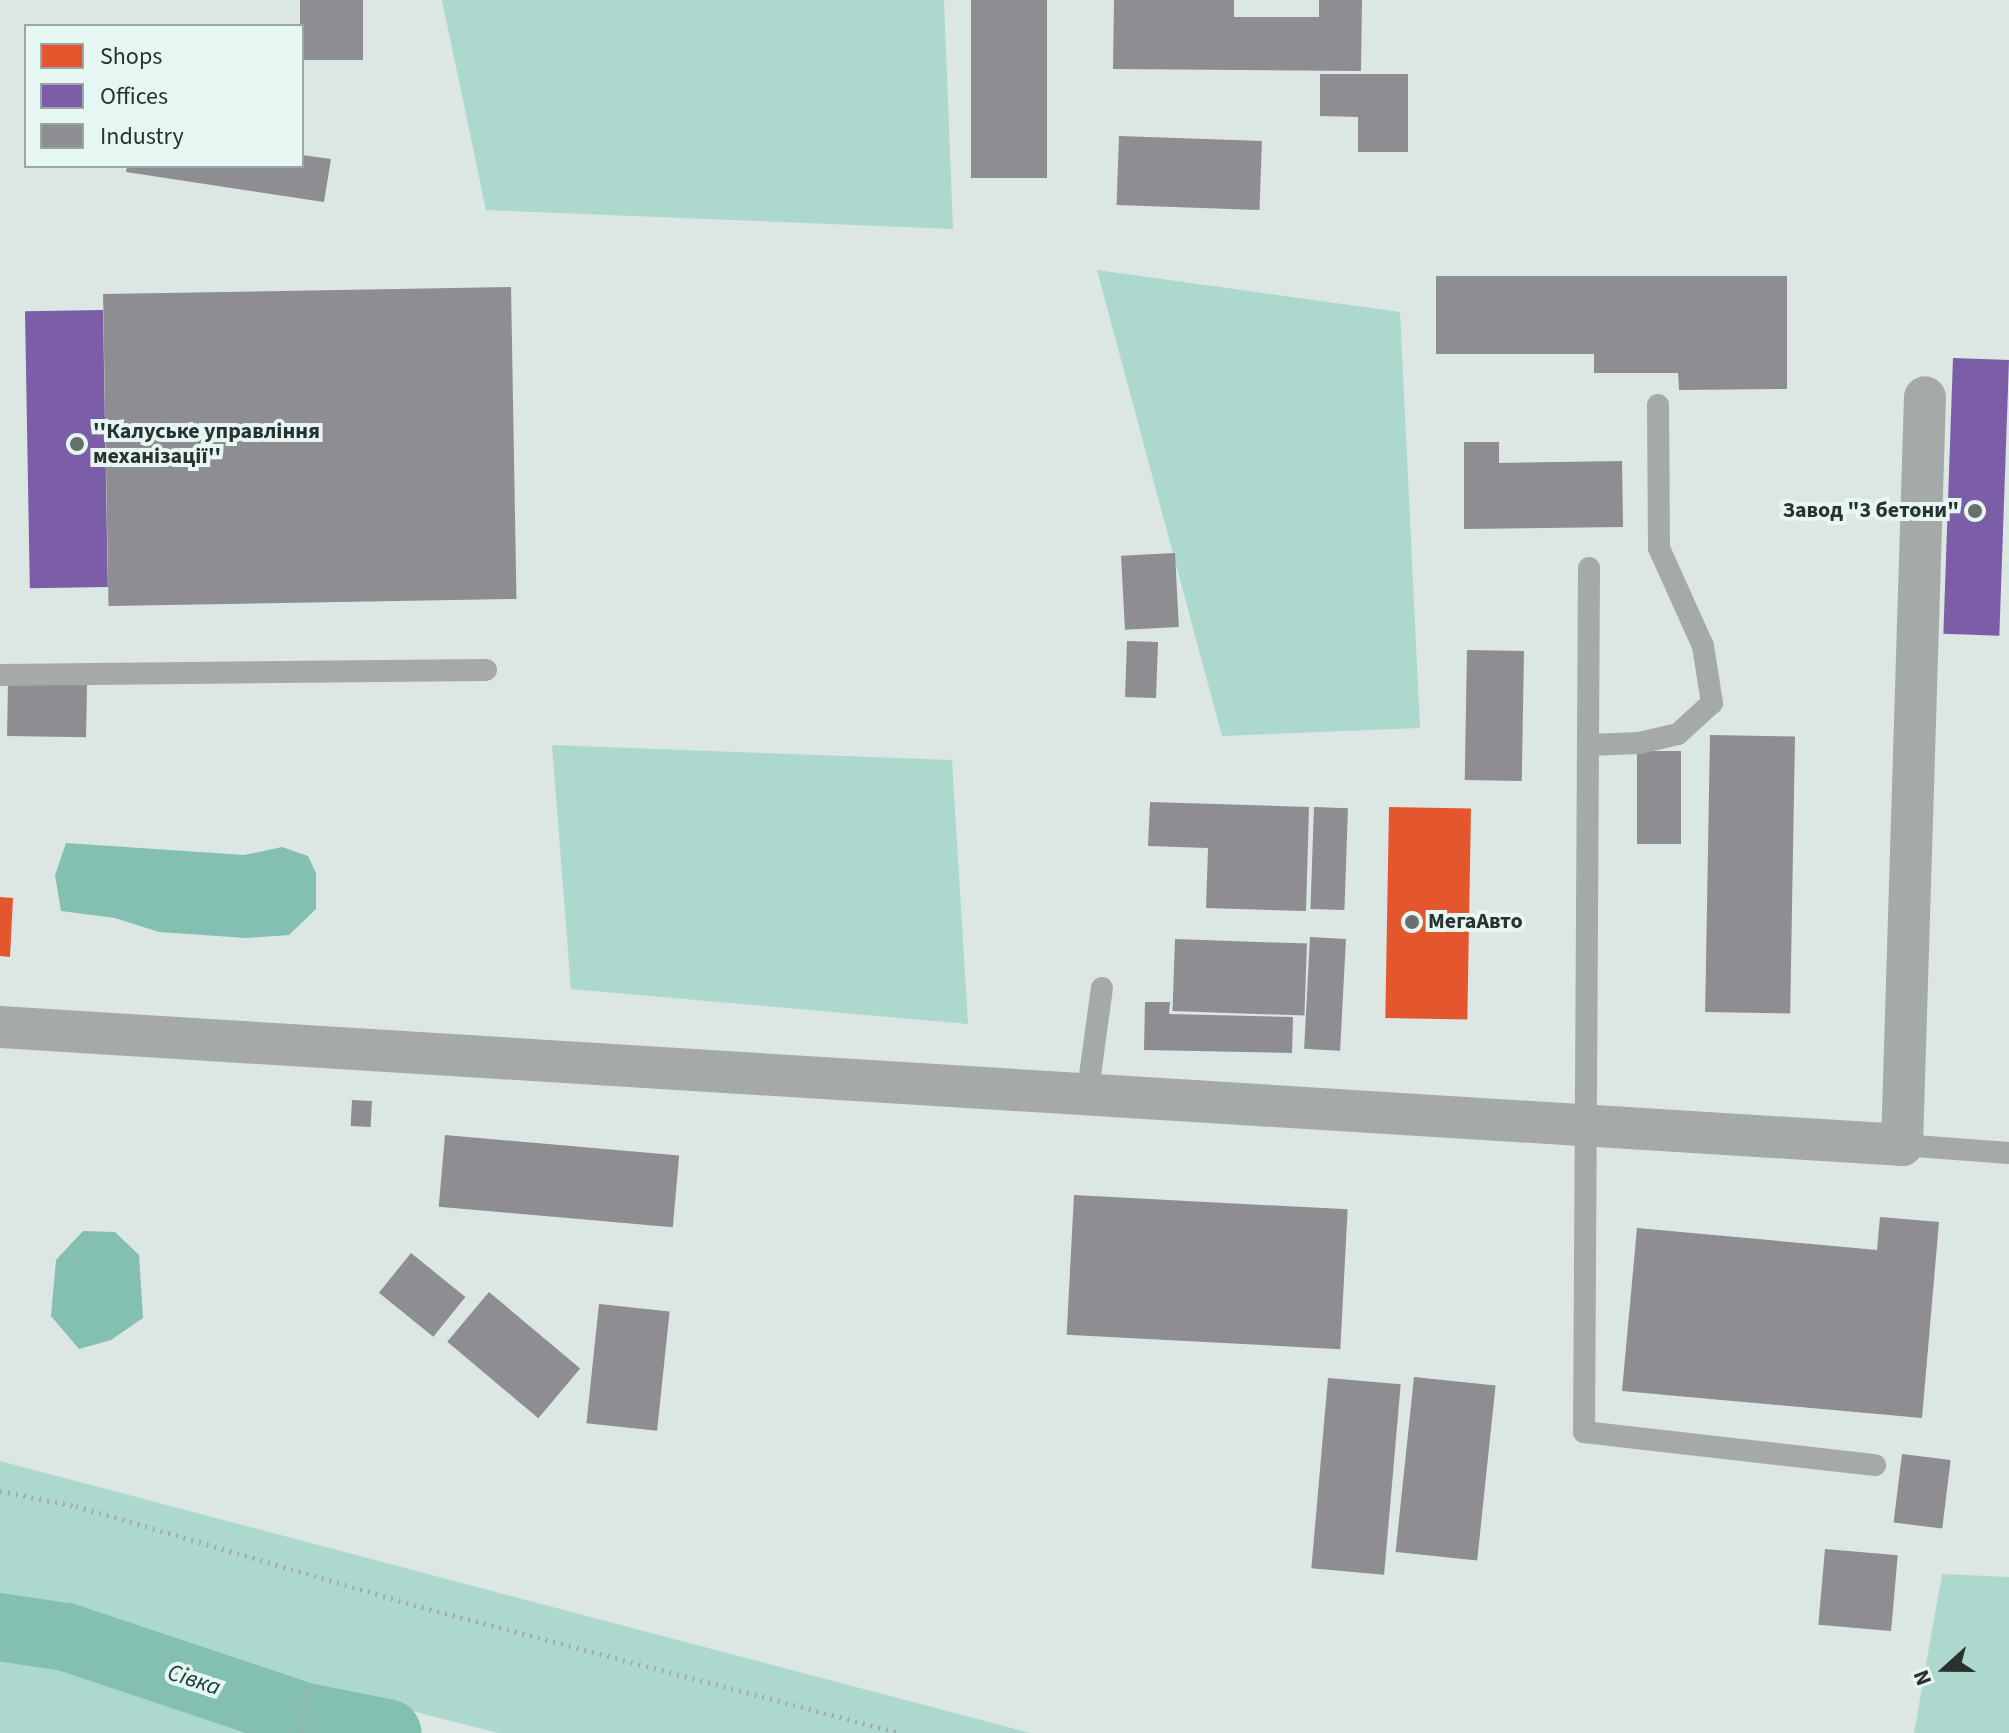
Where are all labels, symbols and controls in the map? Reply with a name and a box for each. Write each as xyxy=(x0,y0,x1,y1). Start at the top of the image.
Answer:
legend xyxy=(24,24,304,168)
text: Shops xyxy=(100,39,162,74)
text: Offices xyxy=(100,79,168,114)
text: Industry xyxy=(100,119,184,154)
place label: ''Калуське управління механізації'' xyxy=(93,418,320,470)
marker: ''Калуське управління механізації'' xyxy=(68,435,86,453)
place label: Завод "3 бетони" xyxy=(1783,498,1959,524)
marker: Завод "3 бетони" xyxy=(1966,502,1984,520)
place label: МегаАвто xyxy=(1428,909,1523,935)
marker: МегаАвто xyxy=(1403,913,1421,931)
north arrow xyxy=(1905,1629,1985,1709)
water label: Сівка xyxy=(164,1658,224,1702)
text: N xyxy=(1905,1665,1940,1690)

